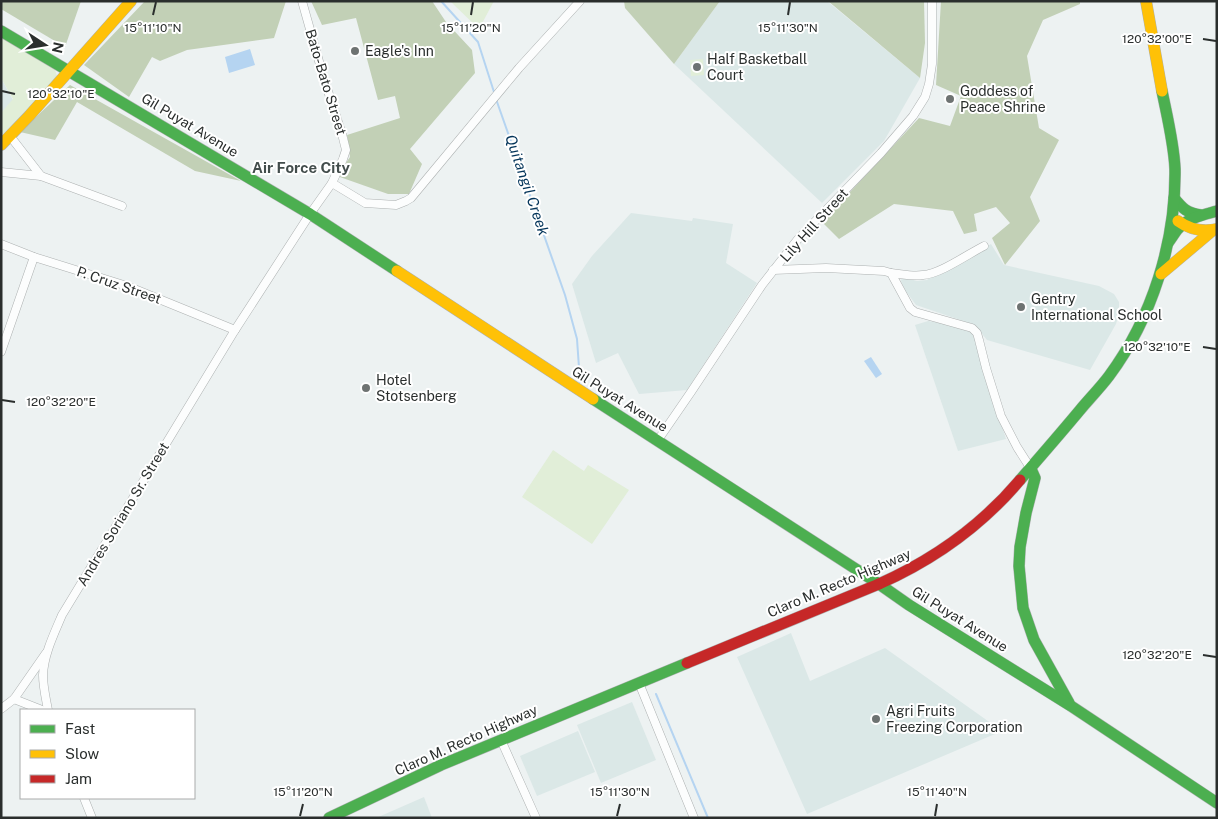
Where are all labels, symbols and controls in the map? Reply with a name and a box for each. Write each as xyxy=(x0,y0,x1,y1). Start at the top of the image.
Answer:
north arrow xyxy=(20,20,70,70)
text: 15°11'10"N xyxy=(124,21,182,35)
text: 15°11'20"N xyxy=(441,21,501,35)
text: 15°11'30"N xyxy=(758,21,818,35)
street label: Bato-Bato Street xyxy=(302,27,350,137)
text: 120°32'00"E xyxy=(1122,32,1192,46)
text: N xyxy=(49,41,67,55)
place label: Eagle's Inn xyxy=(365,43,434,59)
marker: Eagle's Inn xyxy=(349,45,361,57)
place label: Half Basketball Court xyxy=(707,51,807,83)
marker: Half Basketball Court xyxy=(691,61,703,73)
place label: Goddess of Peace Shrine xyxy=(960,83,1046,115)
text: 120°32'10"E xyxy=(27,87,95,101)
street label: Gil Puyat Avenue xyxy=(139,90,241,160)
marker: Goddess of Peace Shrine xyxy=(944,93,956,105)
water label: Quitangil Creek xyxy=(502,132,553,238)
district label: Air Force City xyxy=(252,159,350,176)
street label: Lily Hill Street xyxy=(777,185,851,265)
street label: P. Cruz Street xyxy=(75,263,163,307)
place label: Gentry International School xyxy=(1031,291,1162,323)
marker: Gentry International School xyxy=(1015,301,1027,313)
text: 120°32'10"E xyxy=(1123,340,1191,354)
street label: Gil Puyat Avenue xyxy=(569,363,671,435)
place label: Hotel Stotsenberg xyxy=(376,372,457,404)
marker: Hotel Stotsenberg xyxy=(360,382,372,394)
text: 120°32'20"E xyxy=(26,395,96,409)
street label: Andres Soriano Sr. Street xyxy=(74,439,172,589)
street label: Claro M. Recto Highway xyxy=(765,545,914,621)
street label: Gil Puyat Avenue xyxy=(909,583,1011,655)
text: 120°32'20"E xyxy=(1122,648,1192,662)
street label: Claro M. Recto Highway xyxy=(392,701,540,779)
place label: Agri Fruits Freezing Corporation xyxy=(886,703,1023,735)
legend xyxy=(20,709,195,799)
marker: Agri Fruits Freezing Corporation xyxy=(870,713,882,725)
text: Fast xyxy=(65,720,95,737)
text: Slow xyxy=(65,745,100,762)
text: Jam xyxy=(65,770,92,787)
text: 15°11'20"N xyxy=(273,785,333,799)
text: 15°11'30"N xyxy=(590,785,650,799)
text: 15°11'40"N xyxy=(907,785,967,799)

